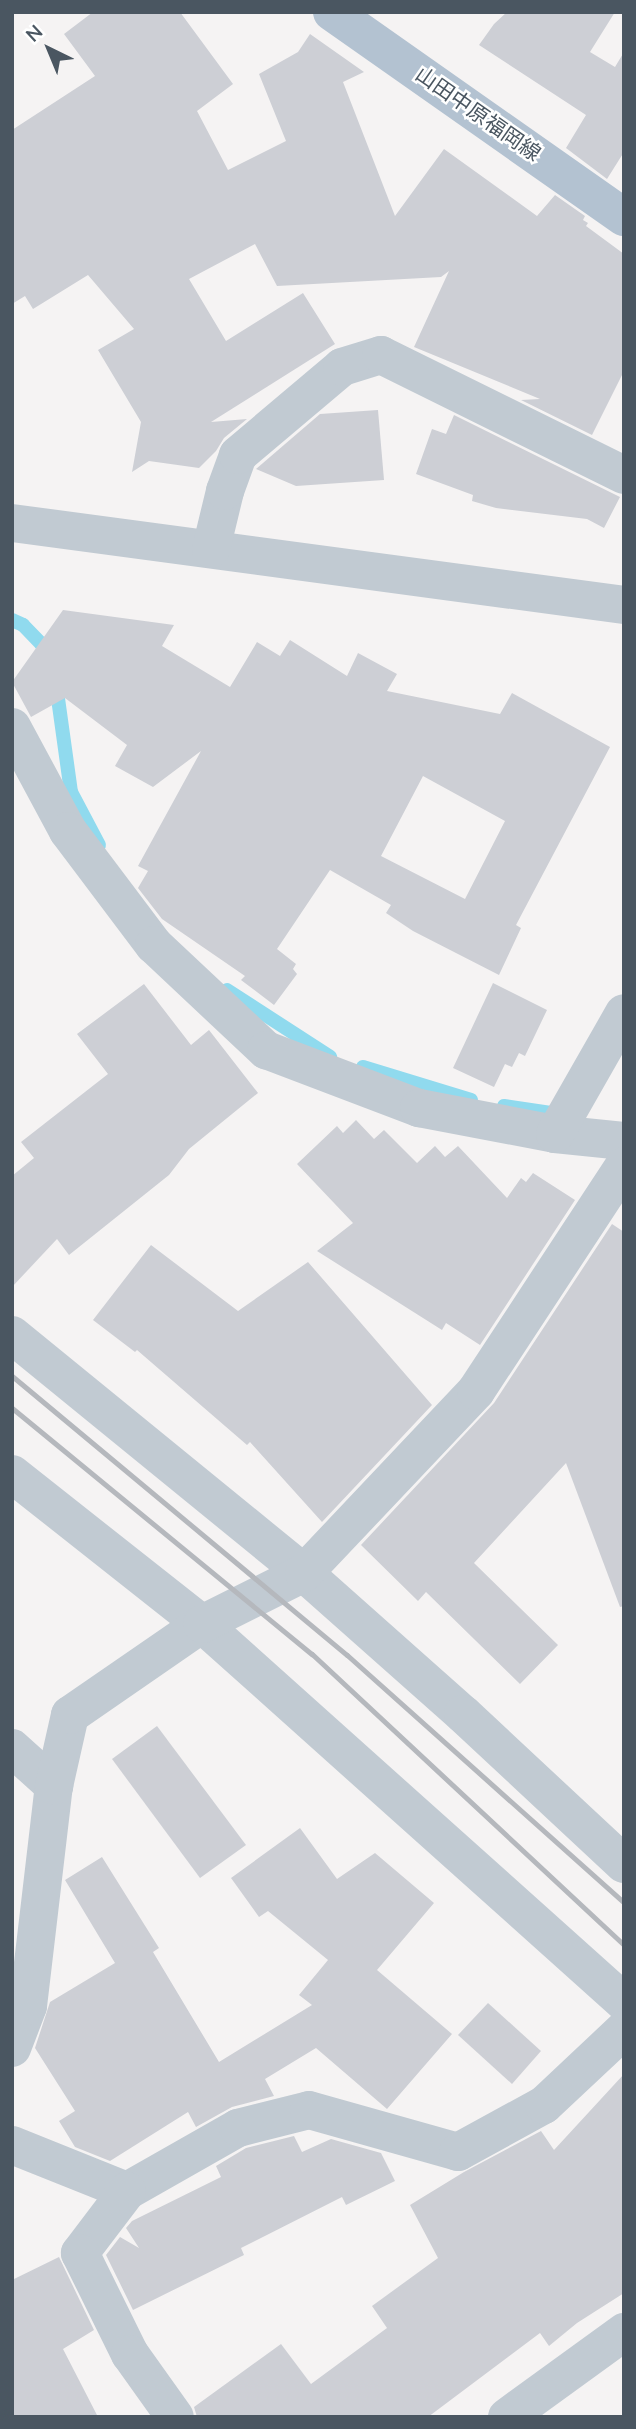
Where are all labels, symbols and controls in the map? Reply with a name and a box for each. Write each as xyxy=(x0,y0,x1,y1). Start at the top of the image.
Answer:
north arrow xyxy=(14,14,84,84)
text: N xyxy=(21,19,49,48)
street label: 山田中原福岡線 xyxy=(411,62,545,166)

